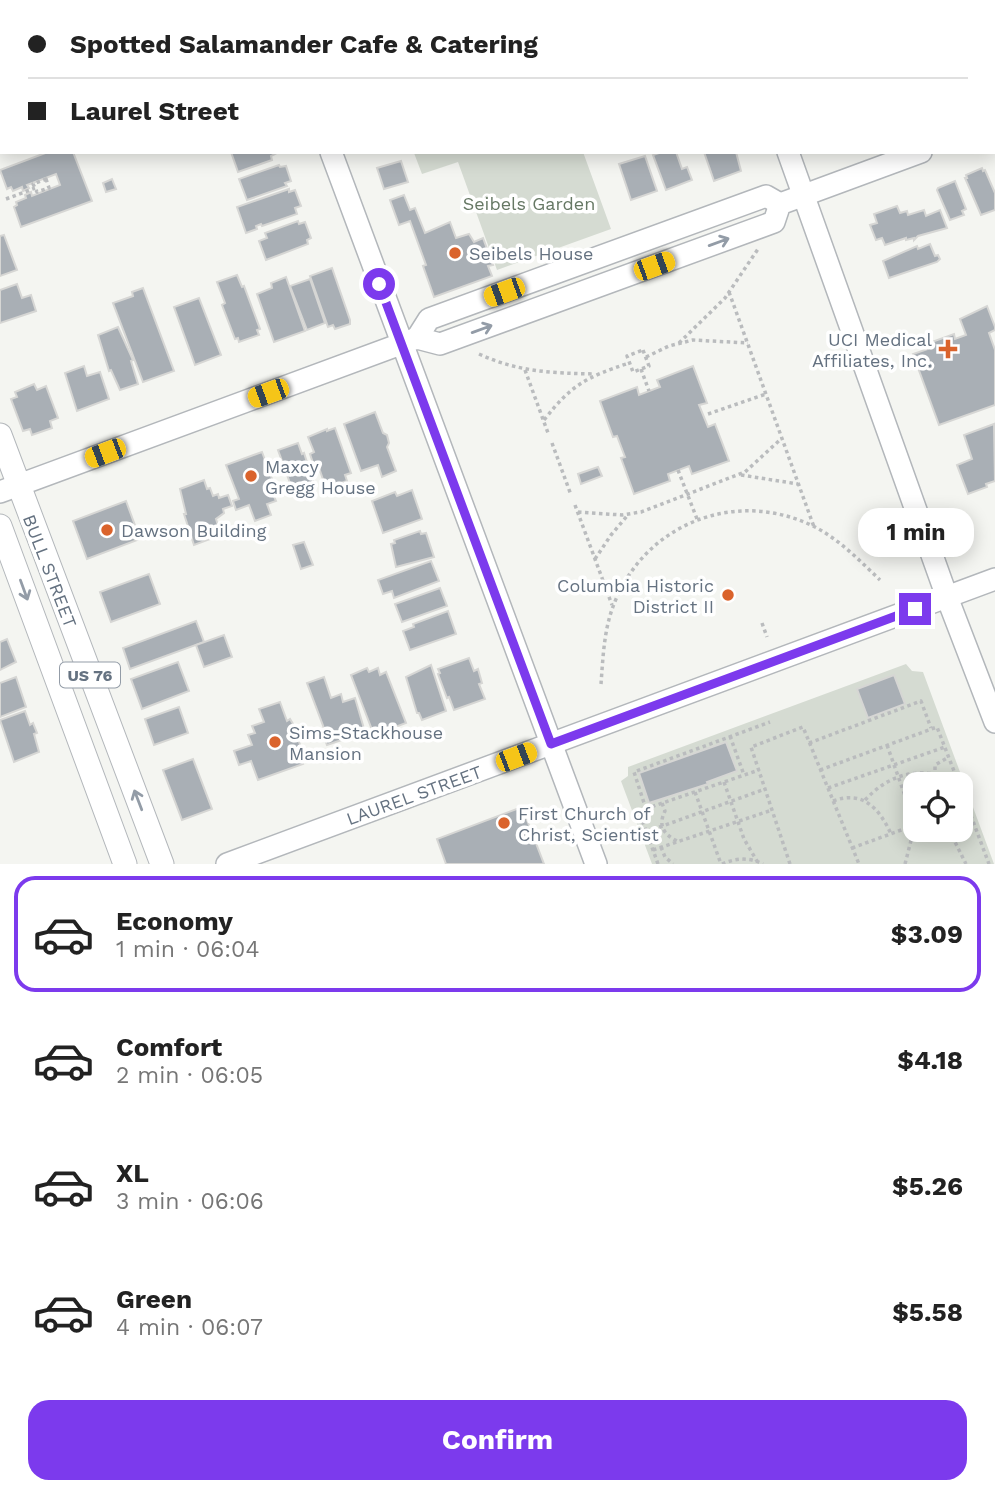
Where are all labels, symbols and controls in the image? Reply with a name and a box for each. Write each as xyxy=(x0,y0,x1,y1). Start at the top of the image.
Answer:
text: Spotted Salamander Cafe & Catering xyxy=(70,29,538,59)
text: Laurel Street xyxy=(70,96,239,126)
park label: Seibels Garden xyxy=(463,193,595,214)
one-way arrow xyxy=(707,235,729,248)
place label: Seibels House xyxy=(469,243,593,264)
marker: Seibels House xyxy=(447,245,463,261)
car xyxy=(631,249,678,283)
route start xyxy=(363,268,395,300)
car xyxy=(481,275,528,309)
one-way arrow xyxy=(471,321,493,334)
place label: UCI Medical Affiliates, Inc. xyxy=(812,329,932,371)
marker: UCI Medical Affiliates, Inc. xyxy=(938,339,958,359)
car xyxy=(245,376,292,410)
car xyxy=(82,436,129,470)
place label: Maxcy Gregg House xyxy=(265,456,376,498)
marker: Maxcy Gregg House xyxy=(243,468,259,484)
callout: 1 min xyxy=(857,508,973,556)
street label: BULL STREET xyxy=(19,512,81,631)
text: 1 min xyxy=(886,519,946,546)
place label: Dawson Building xyxy=(121,520,267,541)
marker: Dawson Building xyxy=(99,522,115,538)
place label: Columbia Historic District II xyxy=(557,575,714,617)
one-way arrow xyxy=(18,579,31,601)
marker: Columbia Historic District II xyxy=(720,587,736,603)
route end xyxy=(899,593,931,625)
road number: US 76 xyxy=(60,662,120,688)
place label: Sims-Stackhouse Mansion xyxy=(289,722,443,764)
marker: Sims-Stackhouse Mansion xyxy=(267,734,283,750)
car xyxy=(493,740,540,774)
street label: LAUREL STREET xyxy=(343,761,485,829)
map controls xyxy=(903,772,973,842)
button: locate xyxy=(903,772,973,842)
one-way arrow xyxy=(130,790,143,812)
place label: First Church of Christ, Scientist xyxy=(518,803,659,845)
marker: First Church of Christ, Scientist xyxy=(496,815,512,831)
icon: car xyxy=(32,903,95,966)
text: Economy xyxy=(116,906,233,936)
text: $3.09 xyxy=(891,919,963,949)
text: 1 min · 06:04 xyxy=(116,936,259,963)
icon: car xyxy=(32,1029,95,1092)
text: Comfort xyxy=(116,1032,222,1062)
text: $4.18 xyxy=(897,1045,963,1075)
text: 2 min · 06:05 xyxy=(116,1062,263,1089)
icon: car xyxy=(32,1155,95,1218)
text: XL xyxy=(116,1158,149,1188)
text: $5.26 xyxy=(892,1171,963,1201)
text: 3 min · 06:06 xyxy=(116,1188,264,1215)
icon: car xyxy=(32,1281,95,1344)
text: Green xyxy=(116,1284,192,1314)
text: $5.58 xyxy=(892,1297,963,1327)
text: 4 min · 06:07 xyxy=(116,1314,263,1341)
button: Confirm xyxy=(28,1400,967,1480)

